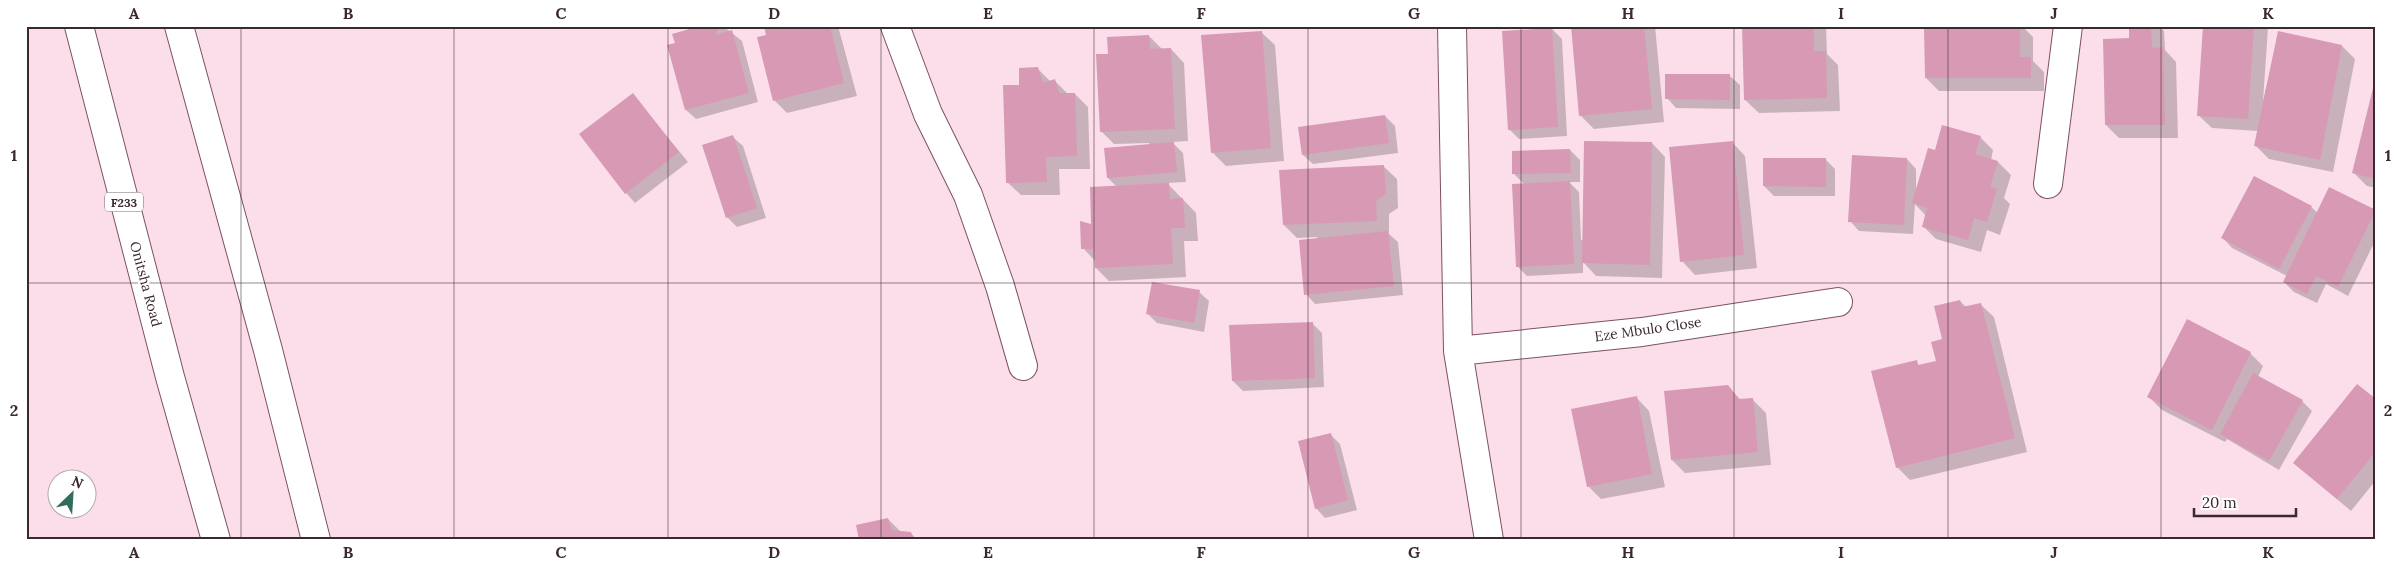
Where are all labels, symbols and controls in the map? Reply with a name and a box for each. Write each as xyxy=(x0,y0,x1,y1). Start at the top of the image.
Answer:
text: A xyxy=(129,3,140,23)
text: B xyxy=(343,3,354,23)
text: C xyxy=(555,3,567,23)
text: D xyxy=(768,3,780,23)
text: E xyxy=(983,3,993,23)
text: F xyxy=(1196,3,1206,23)
text: G xyxy=(1408,3,1420,23)
text: H xyxy=(1622,3,1635,23)
text: I xyxy=(1838,3,1844,23)
text: J xyxy=(2050,3,2058,23)
text: K xyxy=(2262,3,2274,23)
text: 1 xyxy=(11,145,17,165)
text: 1 xyxy=(2385,145,2391,165)
road number: F233 xyxy=(105,192,143,212)
street label: Onitsha Road xyxy=(126,239,166,329)
street label: Eze Mbulo Close xyxy=(1593,313,1703,345)
text: 2 xyxy=(10,400,18,420)
text: 2 xyxy=(2384,400,2392,420)
north arrow xyxy=(48,468,98,518)
text: N xyxy=(69,472,86,493)
scale bar xyxy=(2194,486,2297,518)
text: 20 m xyxy=(2202,493,2237,512)
text: A xyxy=(129,542,140,562)
text: B xyxy=(343,542,354,562)
text: C xyxy=(555,542,567,562)
text: D xyxy=(768,542,780,562)
text: E xyxy=(983,542,993,562)
text: F xyxy=(1196,542,1206,562)
text: G xyxy=(1408,542,1420,562)
text: H xyxy=(1622,542,1635,562)
text: I xyxy=(1838,542,1844,562)
text: J xyxy=(2050,542,2058,562)
text: K xyxy=(2262,542,2274,562)

